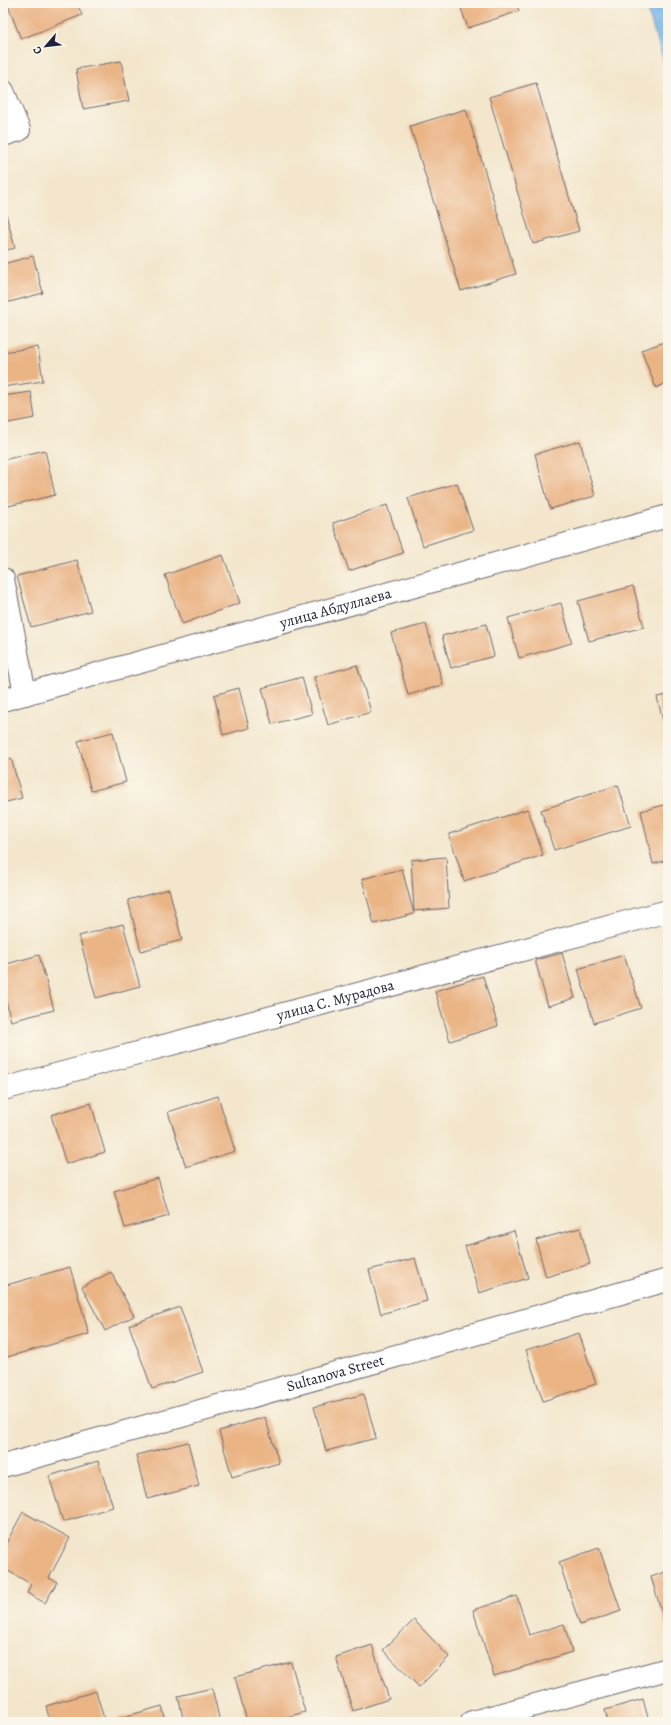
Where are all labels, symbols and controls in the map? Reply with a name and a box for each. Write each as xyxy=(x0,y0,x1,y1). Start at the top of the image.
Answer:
north arrow xyxy=(26,26,66,66)
text: С xyxy=(29,44,46,57)
street label: улица Абдуллаева xyxy=(277,583,394,633)
street label: улица С. Мурадова xyxy=(273,975,396,1026)
street label: Sultanova Street xyxy=(284,1350,386,1396)

